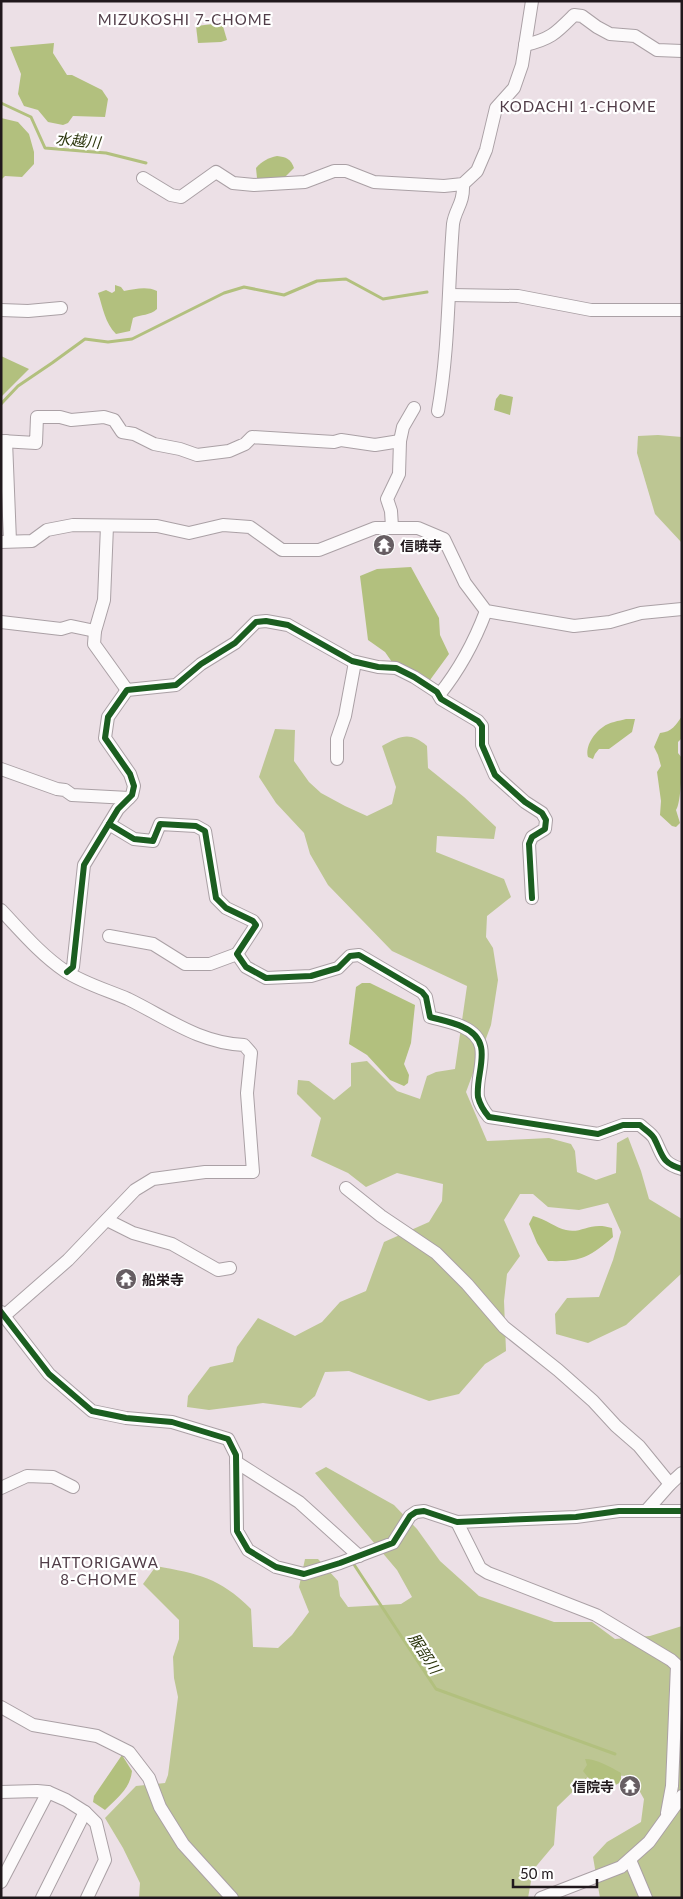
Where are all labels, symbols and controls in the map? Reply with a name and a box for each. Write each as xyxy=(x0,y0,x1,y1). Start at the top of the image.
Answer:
district label: MIZUKOSHI 7-CHOME xyxy=(98,10,272,28)
district label: KODACHI 1-CHOME xyxy=(499,97,657,115)
water label: 水越川 xyxy=(55,129,103,151)
temple icon: 信暁寺 xyxy=(372,533,396,557)
place label: 信暁寺 xyxy=(400,537,442,554)
temple icon: 船栄寺 xyxy=(114,1267,138,1291)
place label: 船栄寺 xyxy=(142,1271,184,1288)
district label: HATTORIGAWA 8-CHOME xyxy=(39,1553,159,1588)
water label: 服部川 xyxy=(405,1629,446,1678)
temple icon: 信院寺 xyxy=(618,1774,642,1798)
place label: 信院寺 xyxy=(572,1778,614,1795)
scale bar xyxy=(513,1856,597,1888)
text: 50 m xyxy=(520,1864,554,1882)

